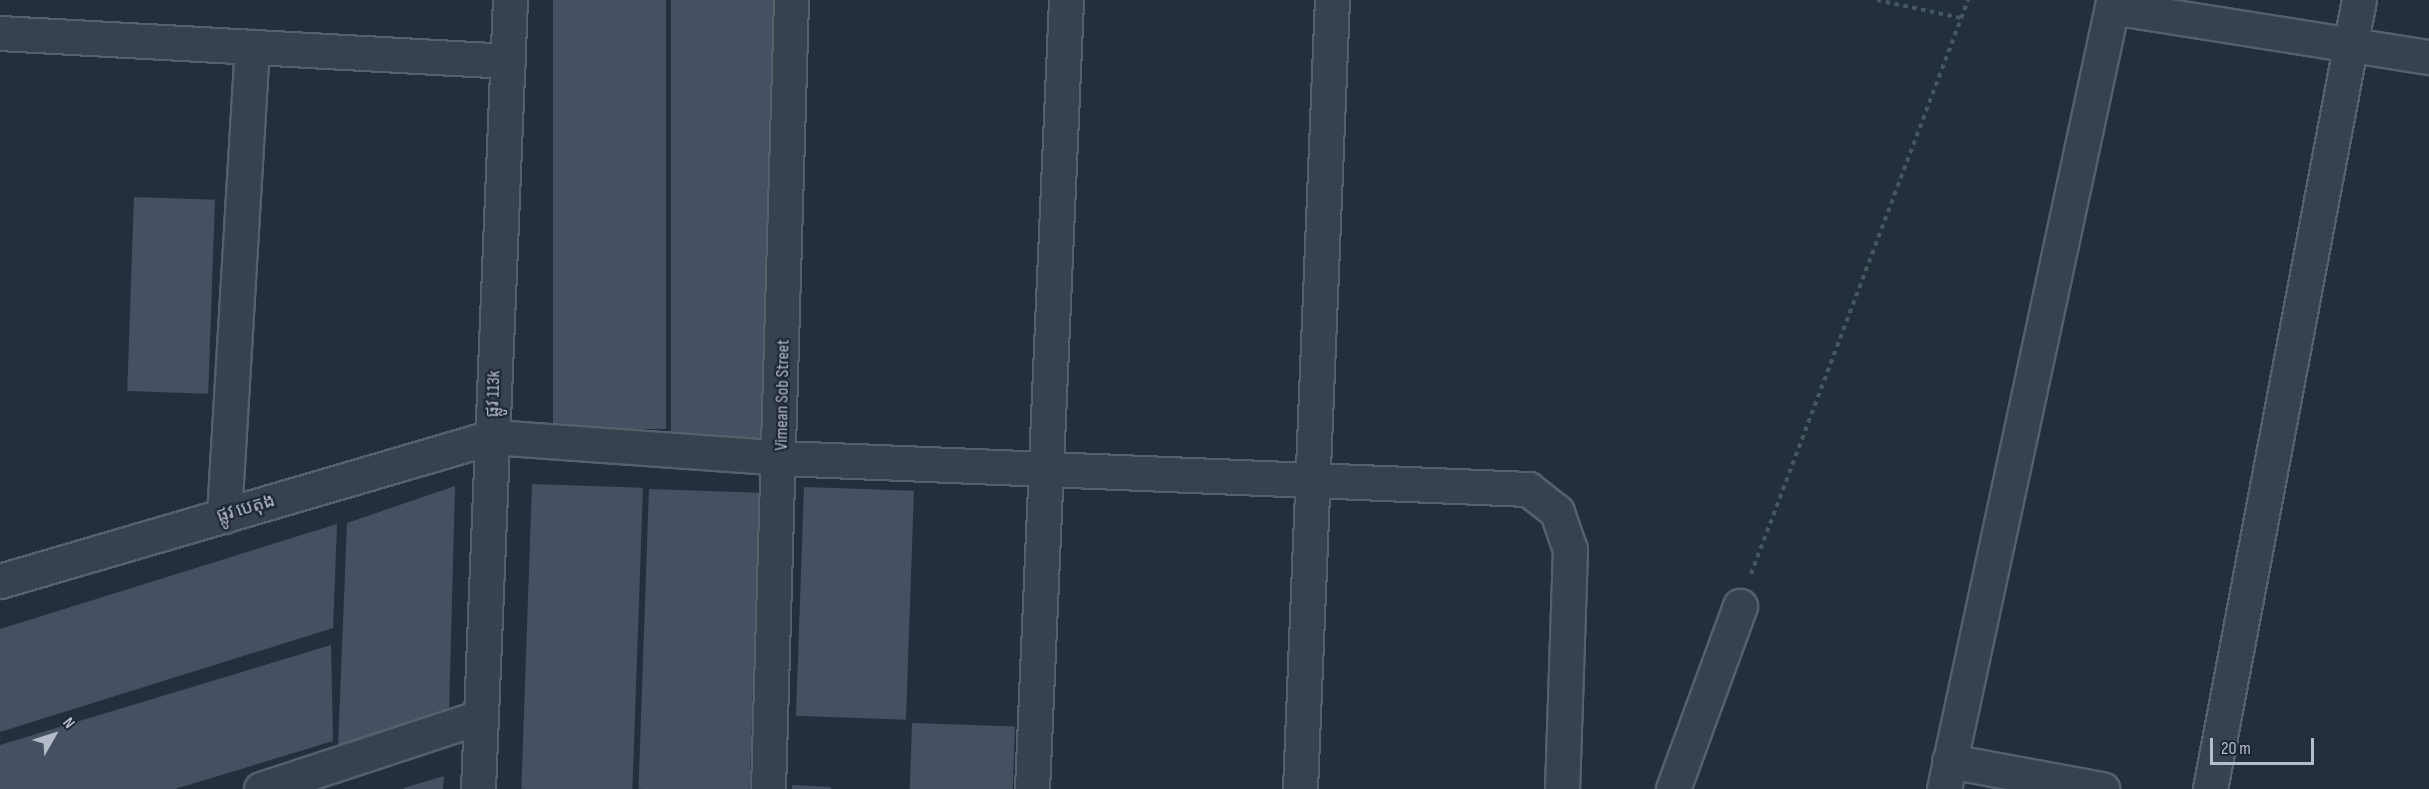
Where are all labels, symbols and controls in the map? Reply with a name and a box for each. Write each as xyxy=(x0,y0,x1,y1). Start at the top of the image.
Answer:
street label: Vimean Sob Street xyxy=(771,339,795,451)
street label: ផ្លូវ 113k xyxy=(482,370,506,418)
street label: ផ្លូវ បេតុង xyxy=(214,490,278,528)
north arrow xyxy=(24,705,84,765)
text: N xyxy=(58,714,78,733)
scale bar xyxy=(2213,726,2316,764)
text: 20 m xyxy=(2221,738,2251,759)

